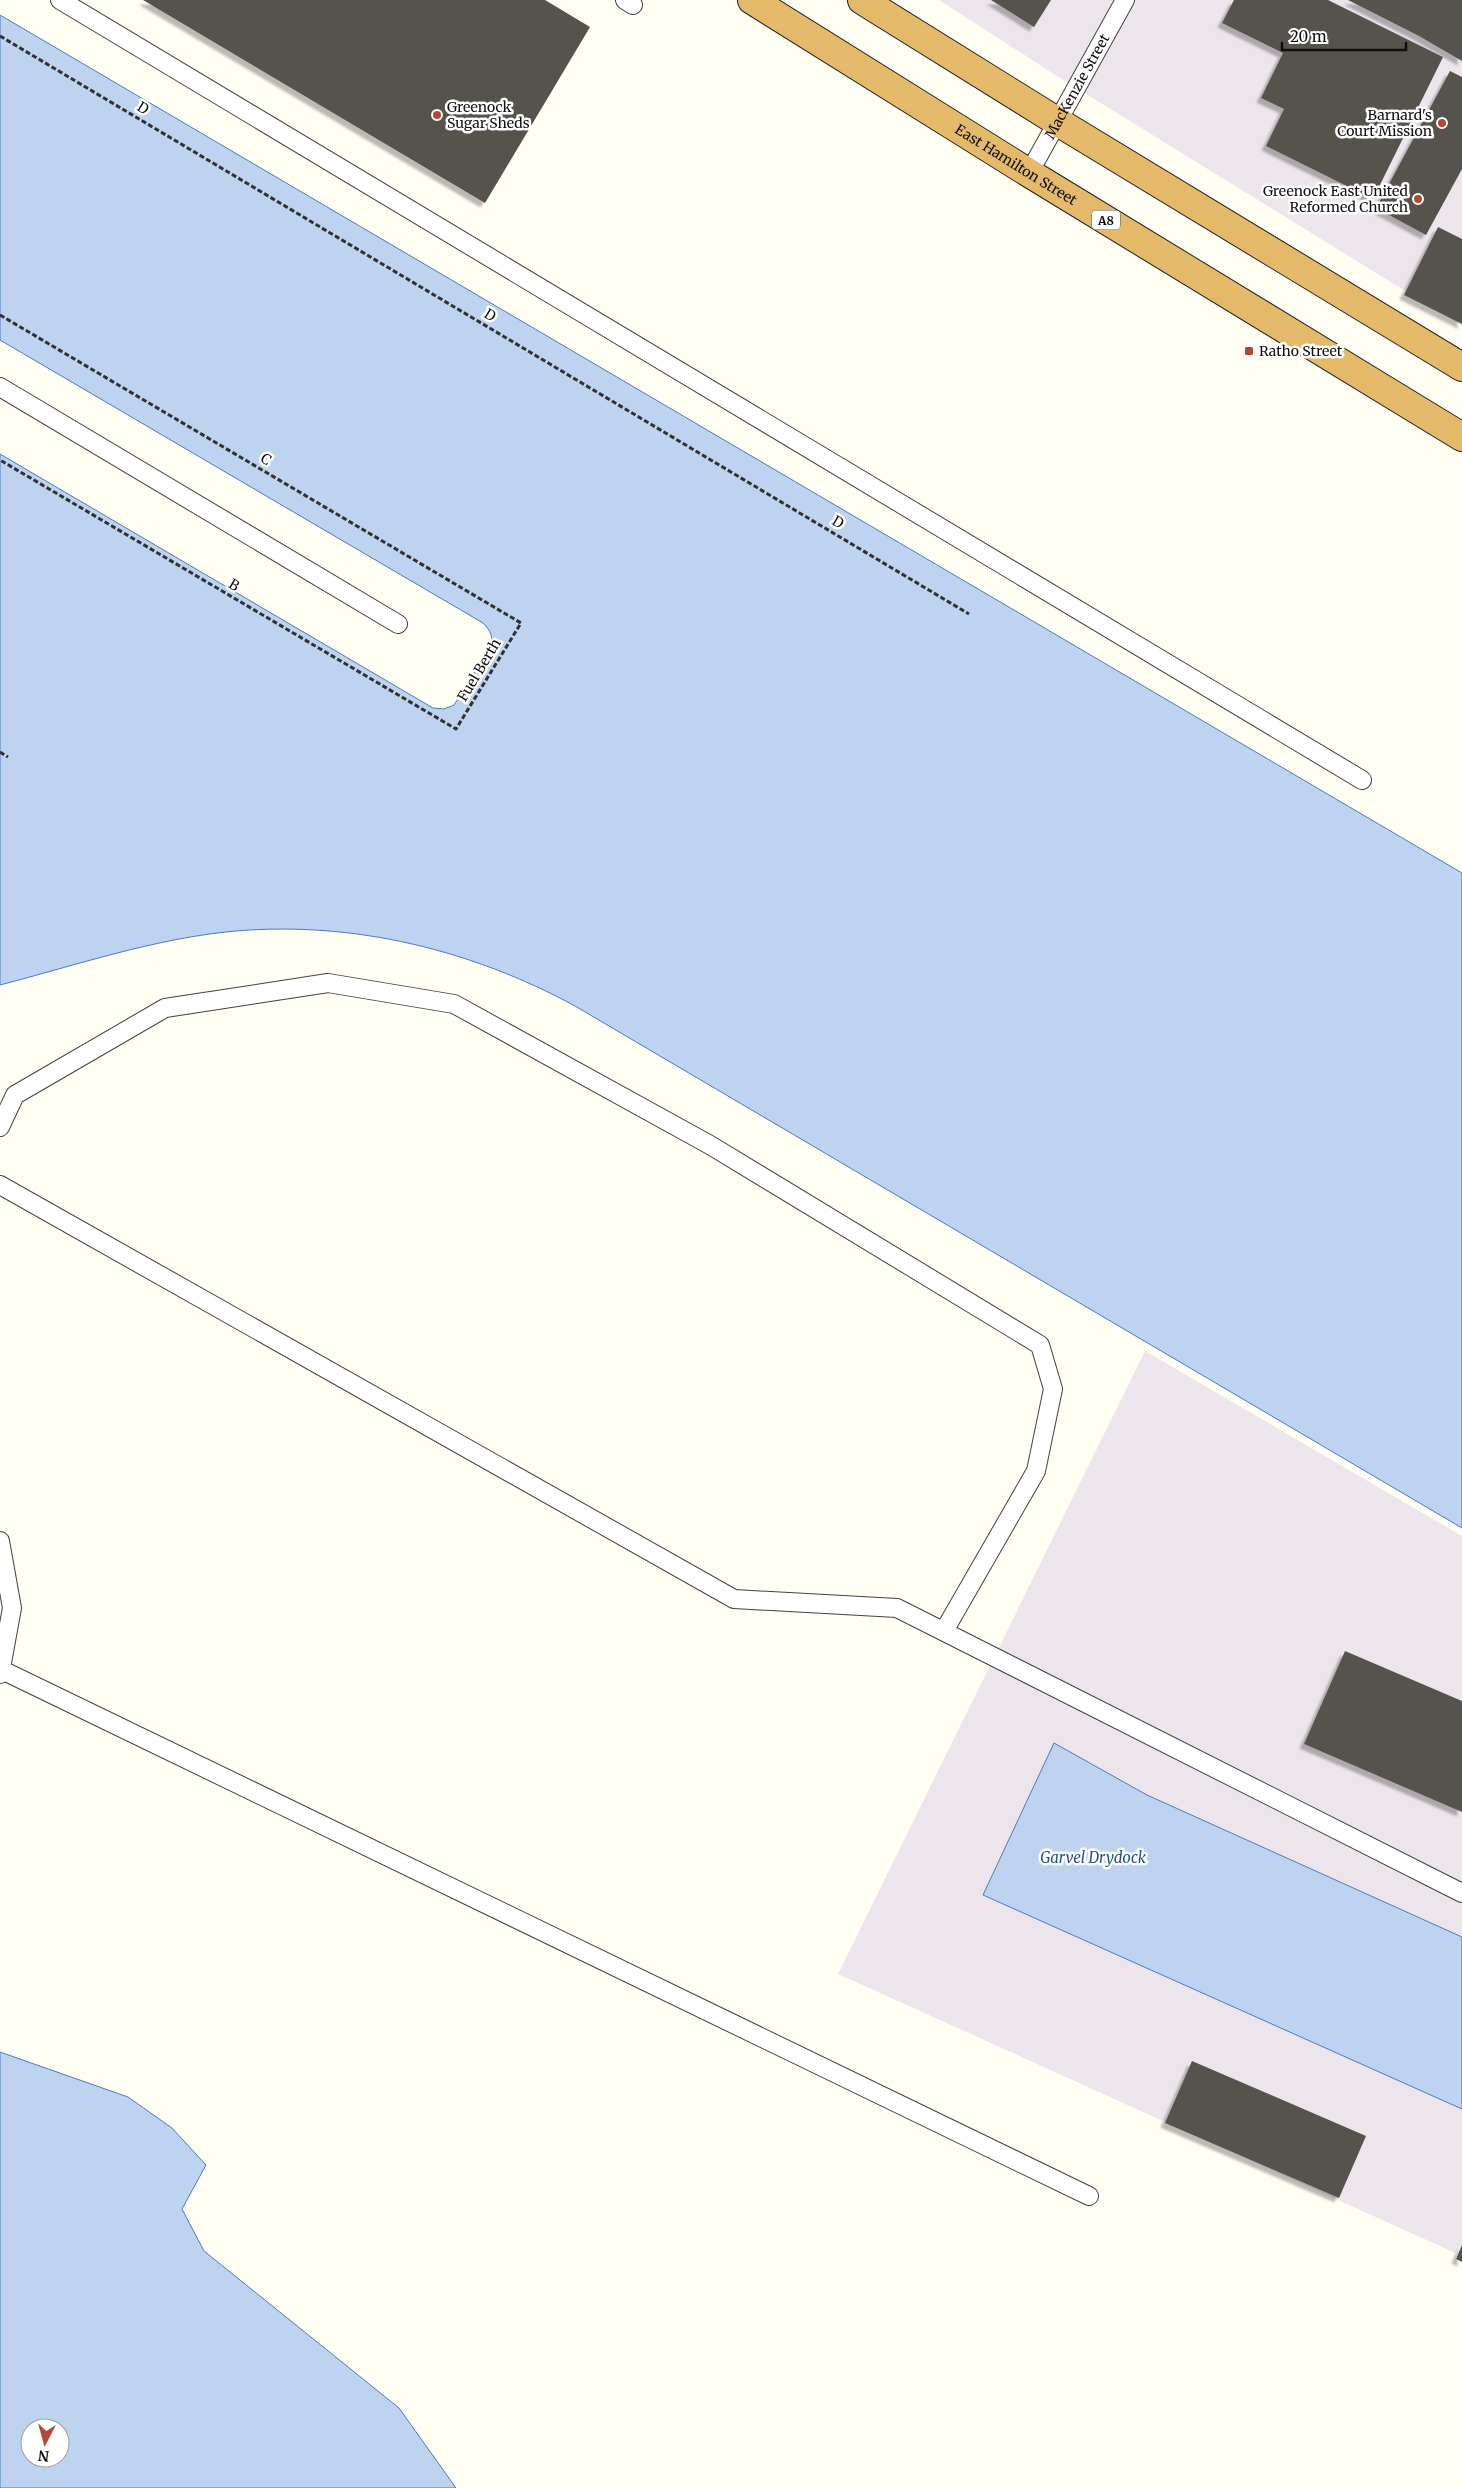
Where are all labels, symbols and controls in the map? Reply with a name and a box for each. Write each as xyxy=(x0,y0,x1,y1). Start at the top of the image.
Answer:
scale bar xyxy=(1282,20,1406,52)
text: 20 m xyxy=(1290,27,1327,46)
street label: MacKenzie Street xyxy=(1041,30,1114,142)
street label: D xyxy=(134,98,153,119)
place label: Greenock Sugar Sheds xyxy=(447,98,530,132)
place label: Barnard's Court Mission xyxy=(1337,106,1432,140)
marker: Greenock Sugar Sheds xyxy=(431,109,443,121)
marker: Barnard's Court Mission xyxy=(1436,117,1448,129)
street label: East Hamilton Street xyxy=(952,120,1081,209)
place label: Greenock East United Reformed Church xyxy=(1263,182,1409,216)
marker: Greenock East United Reformed Church xyxy=(1412,193,1424,205)
road number: A8 xyxy=(1092,210,1120,230)
street label: D xyxy=(481,305,500,326)
place label: Ratho Street xyxy=(1259,342,1343,360)
marker: Ratho Street xyxy=(1243,345,1255,357)
street label: C xyxy=(257,449,275,469)
street label: D xyxy=(829,512,848,533)
street label: B xyxy=(225,575,243,595)
street label: Fuel Berth xyxy=(453,635,505,705)
water label: Garvel Drydock xyxy=(1040,1848,1147,1867)
north arrow xyxy=(20,2418,70,2468)
text: N xyxy=(37,2446,50,2465)

